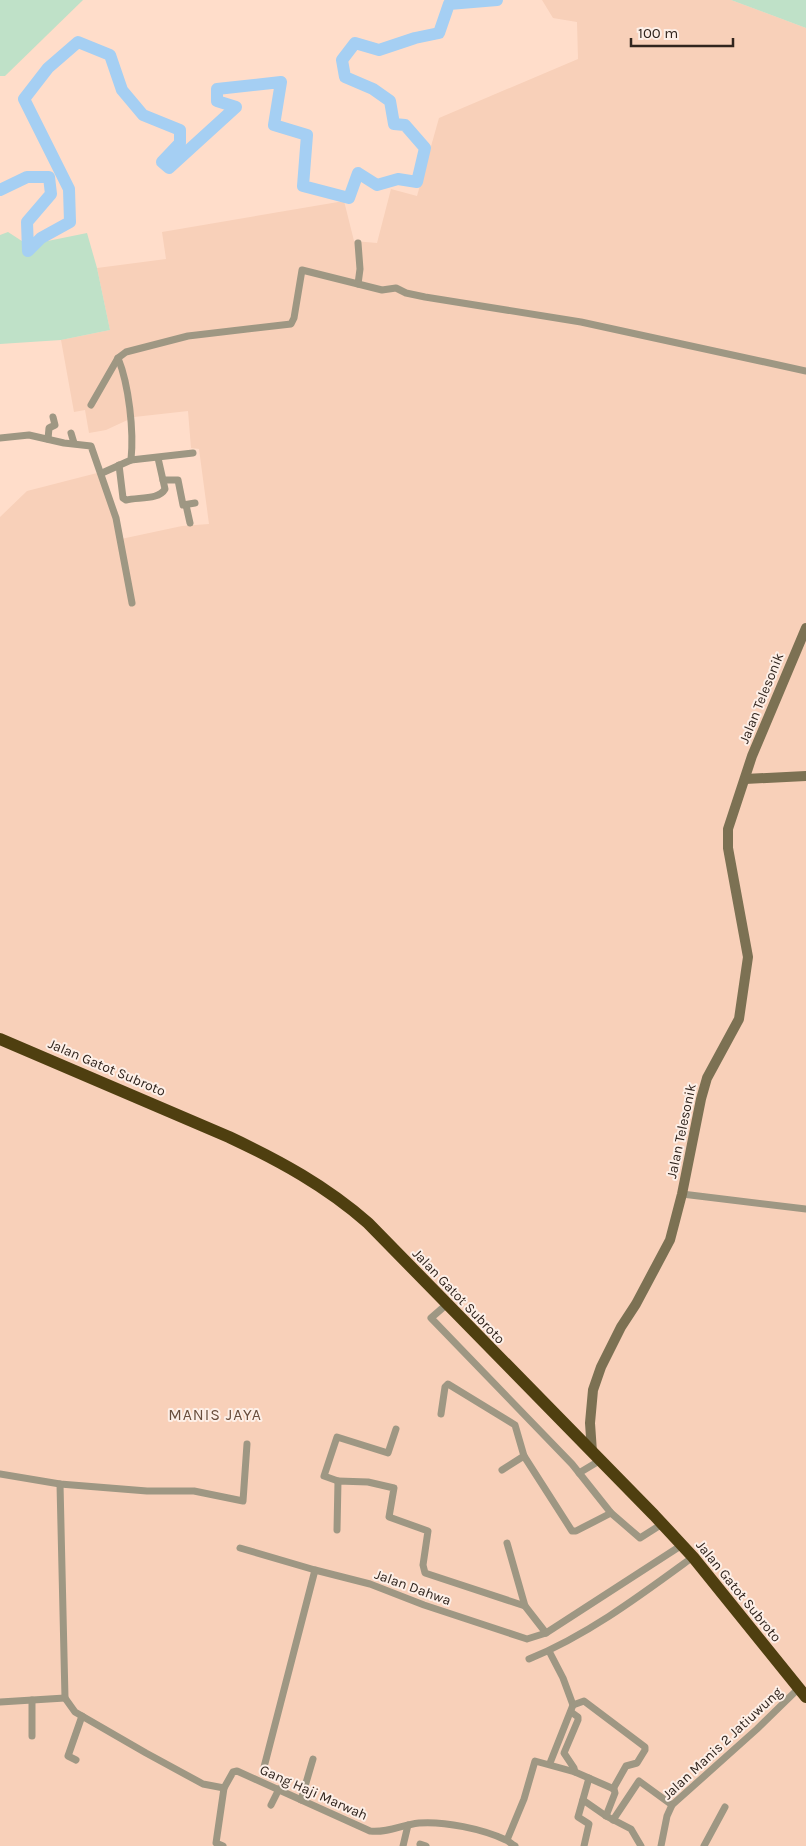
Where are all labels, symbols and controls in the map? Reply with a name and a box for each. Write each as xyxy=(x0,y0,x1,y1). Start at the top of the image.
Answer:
scale bar xyxy=(631,15,734,47)
text: 100 m xyxy=(638,24,678,42)
street label: Jalan Telesonik xyxy=(736,650,787,746)
street label: Jalan Gatot Subroto xyxy=(46,1035,168,1100)
street label: Jalan Telesonik xyxy=(663,1082,700,1180)
street label: Jalan Gatot Subroto xyxy=(409,1245,508,1348)
district label: MANIS JAYA xyxy=(168,1405,262,1424)
street label: Jalan Gatot Subroto xyxy=(692,1537,785,1646)
street label: Jalan Dahwa xyxy=(372,1566,453,1609)
street label: Jalan Manis 2 Jatiuwung xyxy=(659,1683,786,1803)
street label: Gang Haji Marwah xyxy=(257,1761,370,1824)

